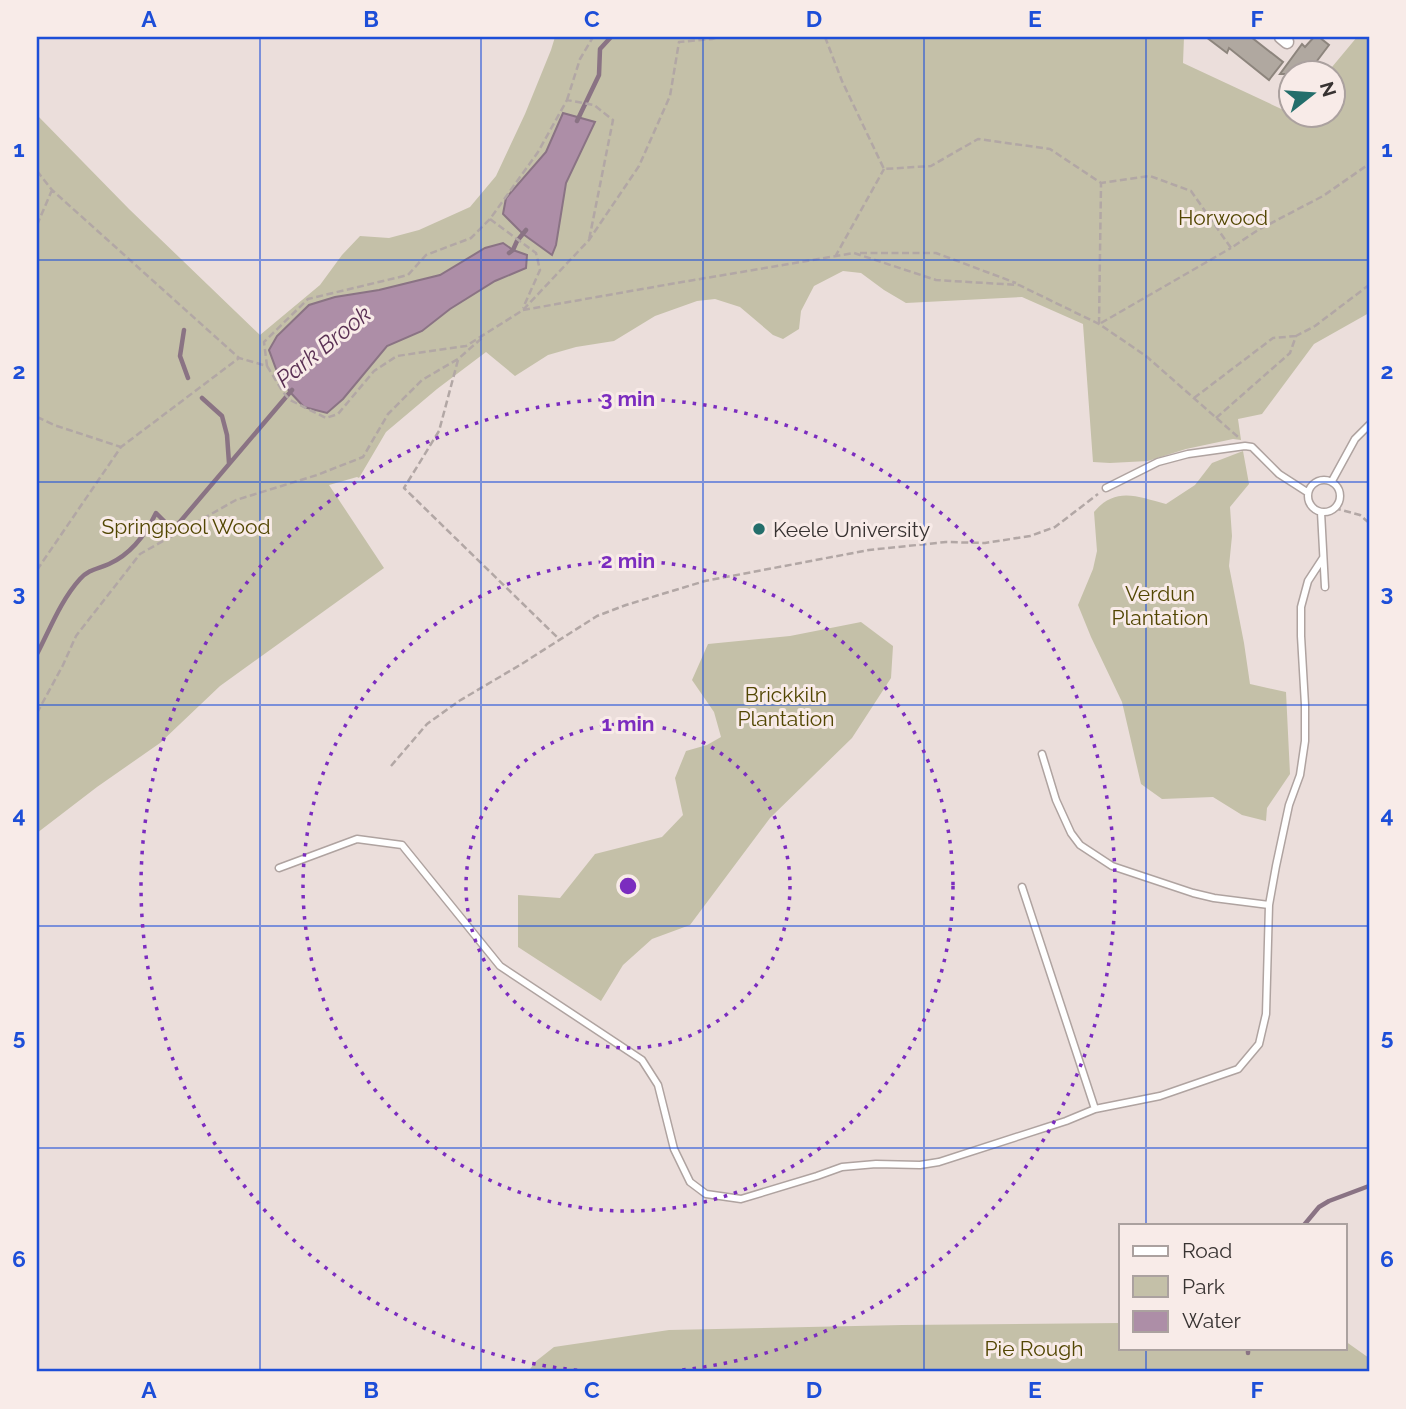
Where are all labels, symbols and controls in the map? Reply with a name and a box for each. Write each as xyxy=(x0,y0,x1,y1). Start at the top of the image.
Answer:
text: A xyxy=(141,5,157,32)
text: B xyxy=(363,5,379,32)
text: C xyxy=(584,5,600,32)
text: D xyxy=(806,5,822,32)
text: E xyxy=(1028,5,1042,32)
text: F xyxy=(1250,5,1264,32)
north arrow xyxy=(1276,60,1346,130)
text: N xyxy=(1316,79,1341,99)
text: 1 xyxy=(13,135,25,162)
text: 1 xyxy=(1381,135,1393,162)
park label: Horwood xyxy=(1178,205,1268,230)
water label: Park Brook xyxy=(270,300,376,392)
text: 2 xyxy=(13,357,25,384)
text: 2 xyxy=(1381,357,1393,384)
text: 3 min xyxy=(601,386,655,411)
park label: Springpool Wood xyxy=(101,514,271,539)
place label: Keele University xyxy=(773,517,930,542)
marker: Keele University xyxy=(751,521,767,537)
text: 2 min xyxy=(601,548,655,573)
text: 3 xyxy=(13,579,25,606)
text: 3 xyxy=(1381,579,1393,606)
park label: Verdun Plantation xyxy=(1111,581,1209,630)
park label: Brickkiln Plantation xyxy=(737,682,835,731)
text: 1 min xyxy=(601,711,655,736)
text: 4 xyxy=(12,801,26,828)
text: 4 xyxy=(1380,801,1394,828)
centre of rings xyxy=(616,874,640,898)
text: 5 xyxy=(13,1023,26,1050)
text: 5 xyxy=(1381,1023,1394,1050)
legend xyxy=(1119,1224,1346,1350)
text: Road xyxy=(1182,1238,1232,1263)
text: 6 xyxy=(12,1245,26,1272)
text: 6 xyxy=(1380,1245,1394,1272)
text: Park xyxy=(1182,1274,1225,1299)
text: Water xyxy=(1182,1308,1241,1333)
park label: Pie Rough xyxy=(985,1336,1083,1361)
text: A xyxy=(141,1376,157,1403)
text: B xyxy=(363,1376,379,1403)
text: C xyxy=(584,1376,600,1403)
text: D xyxy=(806,1376,822,1403)
text: E xyxy=(1028,1376,1042,1403)
text: F xyxy=(1250,1376,1264,1403)

